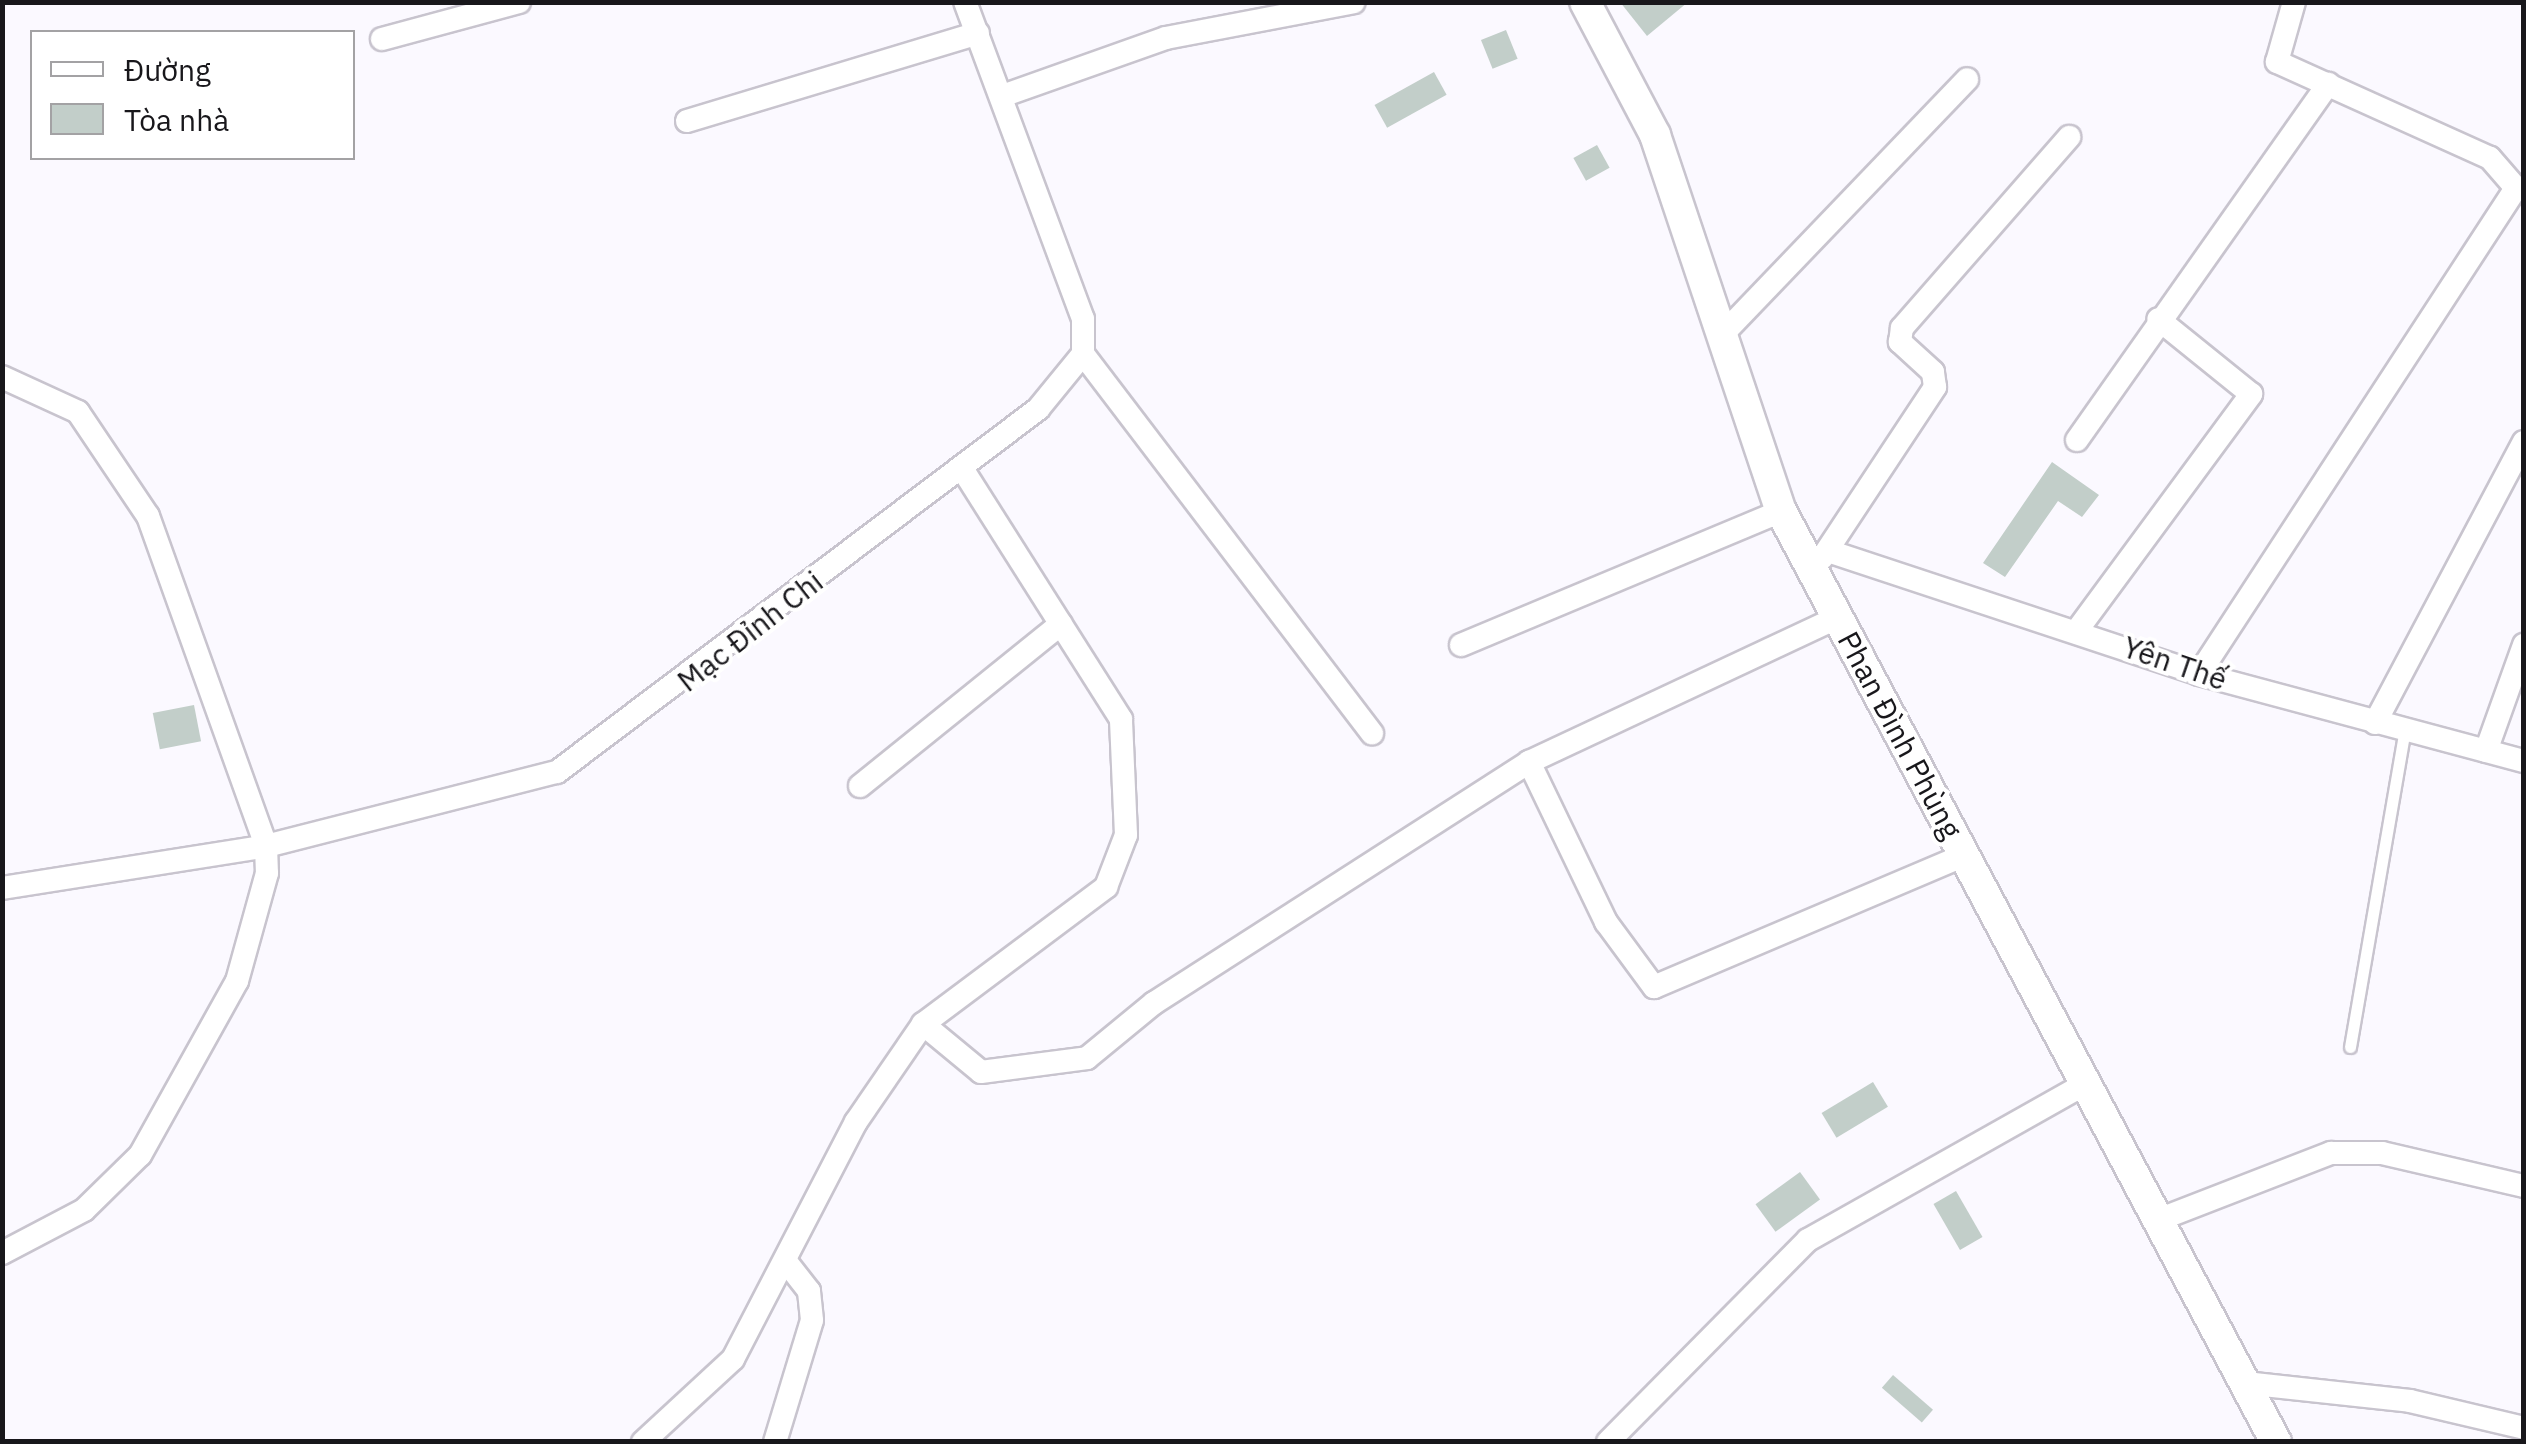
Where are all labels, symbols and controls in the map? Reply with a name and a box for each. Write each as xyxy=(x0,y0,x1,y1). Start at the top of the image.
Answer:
legend xyxy=(30,30,355,160)
text: Đường xyxy=(124,50,211,89)
text: Tòa nhà xyxy=(124,100,229,139)
street label: Mạc Đỉnh Chi xyxy=(670,563,830,699)
street label: Phan Đình Phùng xyxy=(1830,625,1970,845)
street label: Yên Thế xyxy=(2118,628,2232,698)

